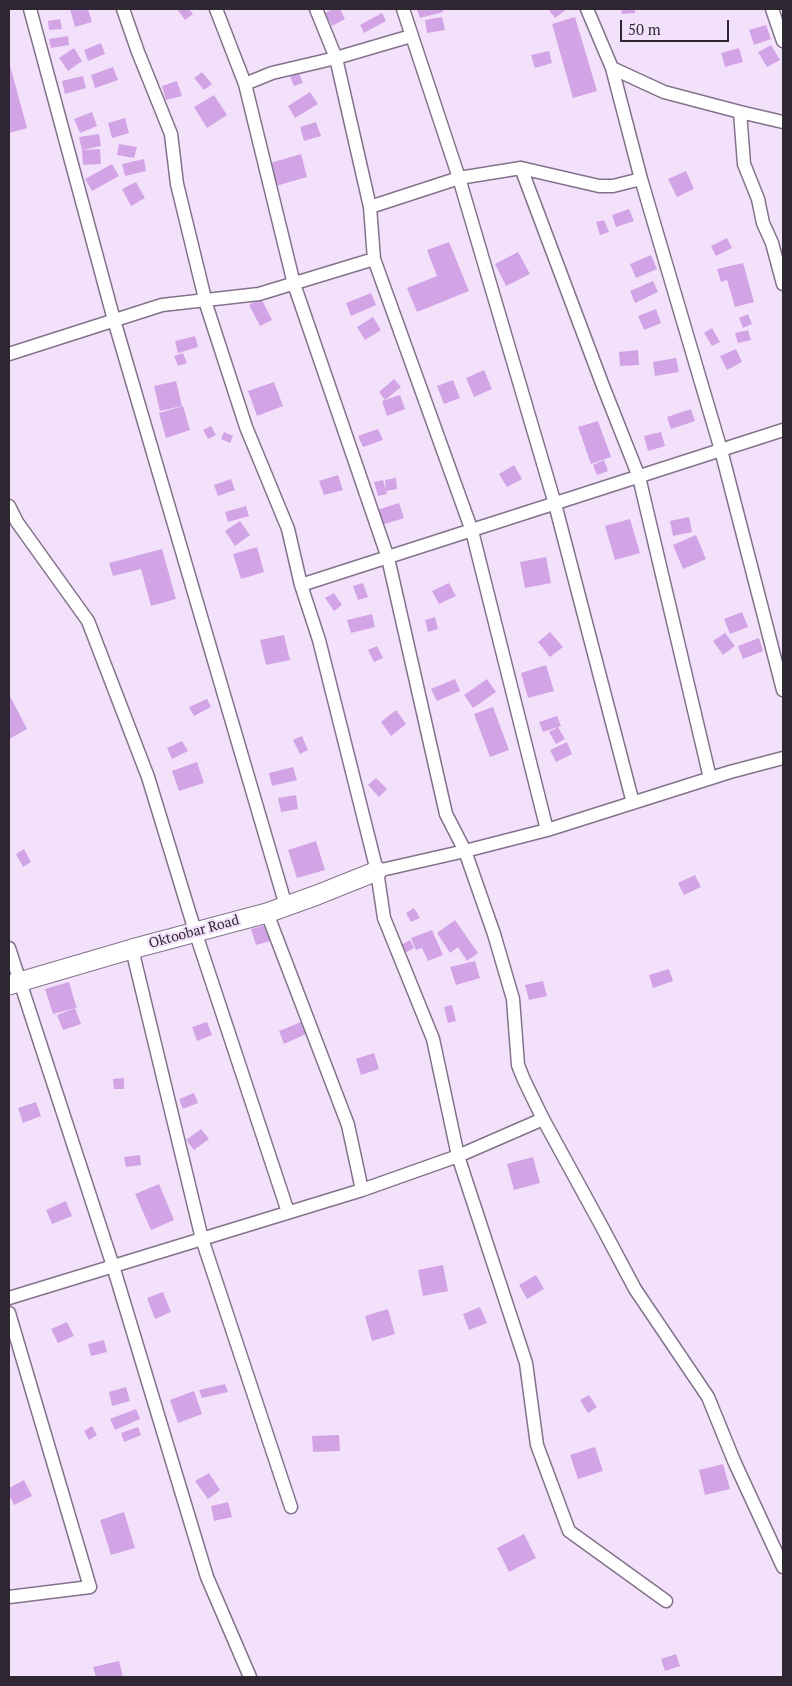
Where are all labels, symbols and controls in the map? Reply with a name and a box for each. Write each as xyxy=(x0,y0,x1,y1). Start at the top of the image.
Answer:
scale bar xyxy=(622,10,731,42)
text: 50 m xyxy=(628,19,661,39)
street label: Oktoobar Road xyxy=(147,912,241,952)

